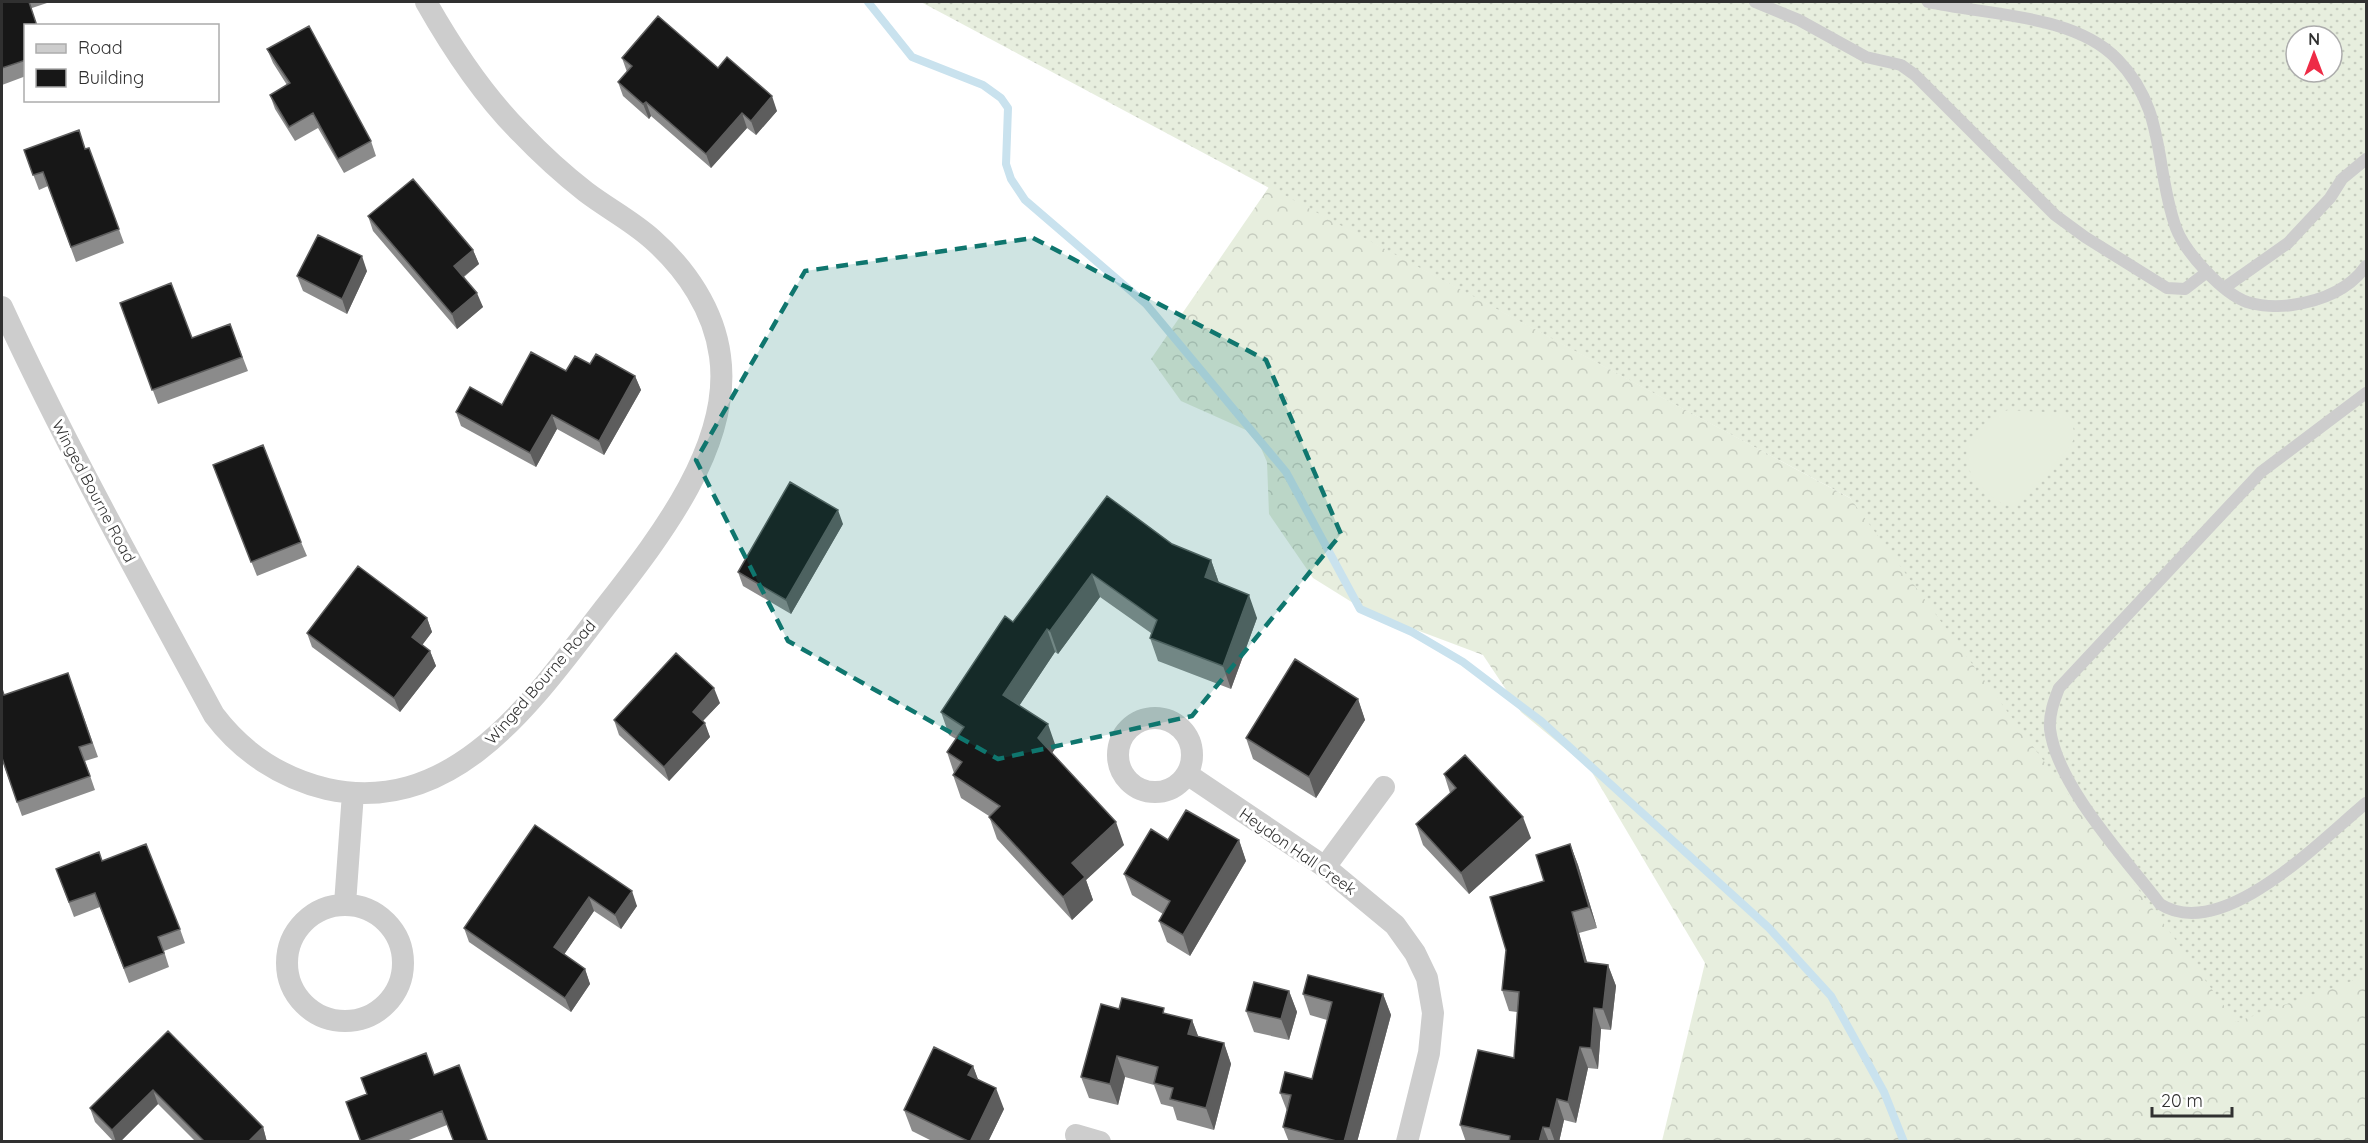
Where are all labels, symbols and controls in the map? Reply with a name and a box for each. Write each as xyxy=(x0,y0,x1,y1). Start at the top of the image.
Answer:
legend xyxy=(24,24,219,102)
north arrow xyxy=(2284,24,2344,84)
text: N xyxy=(2308,29,2320,49)
text: Road xyxy=(78,36,123,59)
text: Building xyxy=(78,66,144,89)
street label: Winged Bourne Road xyxy=(48,416,140,566)
street label: Winged Bourne Road xyxy=(480,616,600,748)
street label: Heydon Hall Creek xyxy=(1236,803,1360,899)
scale bar xyxy=(2152,1080,2232,1118)
text: 20 m xyxy=(2161,1089,2203,1112)

